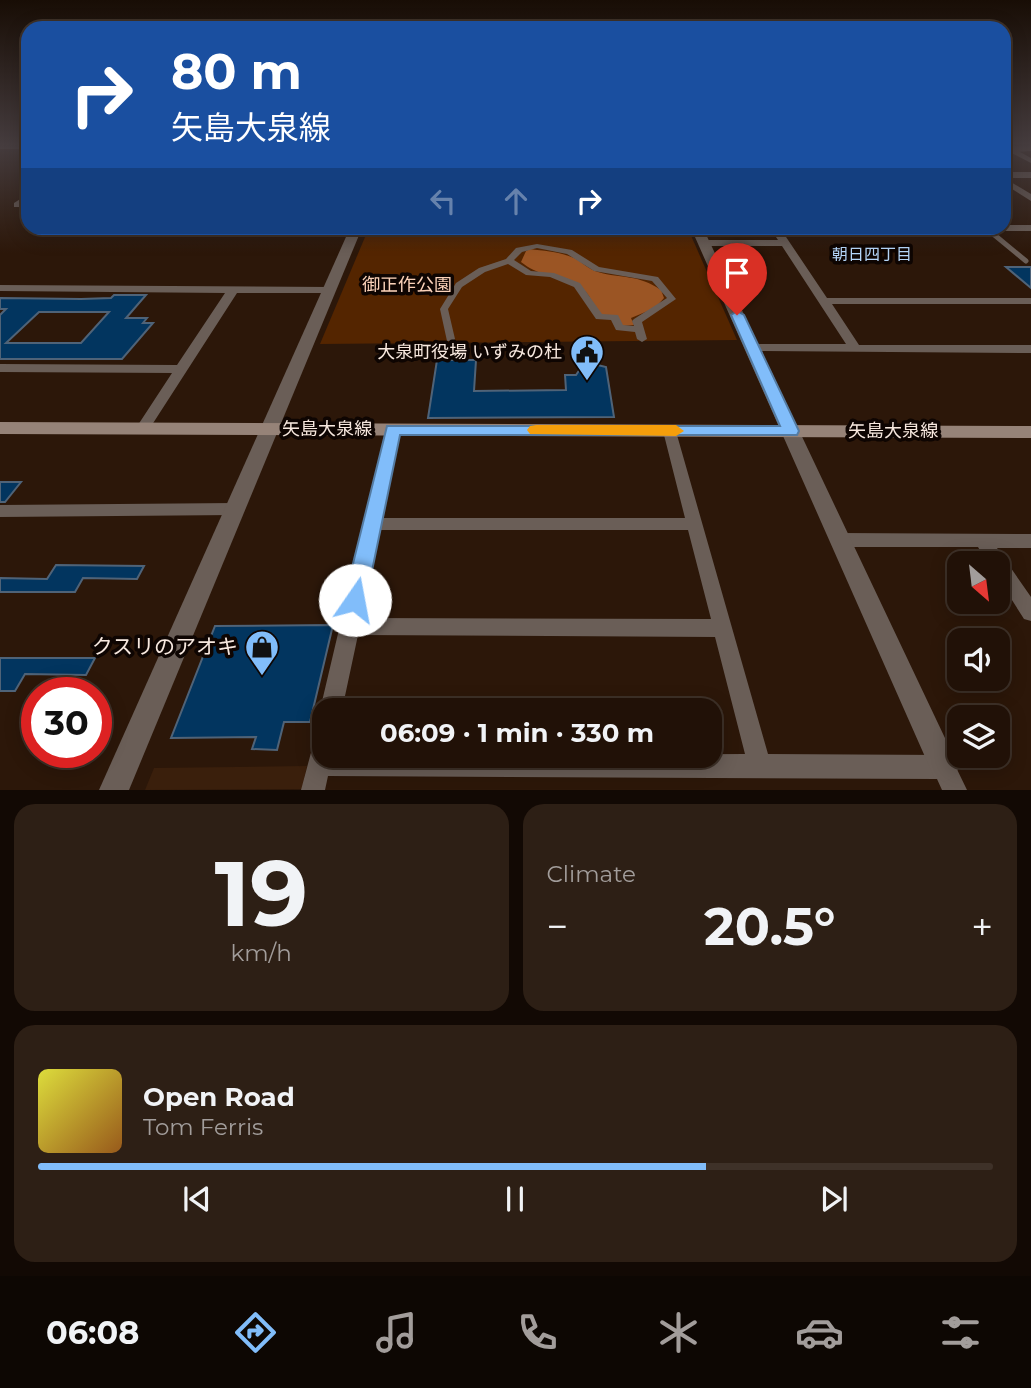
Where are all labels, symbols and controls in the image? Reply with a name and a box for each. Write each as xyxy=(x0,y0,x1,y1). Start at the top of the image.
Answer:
text: 80 m xyxy=(171,42,302,101)
icon: right xyxy=(56,49,147,140)
text: 矢島大泉線 xyxy=(171,108,331,147)
icon: left xyxy=(424,182,462,220)
icon: ahead xyxy=(497,182,535,220)
icon: right xyxy=(570,182,608,220)
pin xyxy=(707,243,767,315)
district label: 朝日四丁目 xyxy=(832,245,912,264)
icon: arrive xyxy=(718,254,756,292)
park label: 御正作公園 xyxy=(362,274,452,296)
public building icon: 大泉町役場 いずみの杜 xyxy=(568,333,606,382)
place label: 大泉町役場 いずみの杜 xyxy=(377,341,562,363)
street label: 矢島大泉線 xyxy=(282,418,372,440)
street label: 矢島大泉線 xyxy=(848,420,938,442)
north arrow xyxy=(947,551,1010,614)
map controls xyxy=(947,551,1010,768)
position arrow xyxy=(318,563,392,637)
shop icon: クスリのアオキ xyxy=(243,628,281,677)
button: sound xyxy=(947,628,1010,691)
place label: クスリのアオキ xyxy=(92,634,238,659)
speed limit sign: 30 xyxy=(21,677,112,768)
button: layers xyxy=(947,705,1010,768)
text: 06:09 · 1 min · 330 m xyxy=(380,717,654,749)
text: 19 xyxy=(214,838,308,949)
text: Climate xyxy=(547,860,636,888)
text: 20.5° xyxy=(704,895,835,958)
text: − xyxy=(547,903,568,950)
text: + xyxy=(971,903,993,950)
text: km/h xyxy=(231,939,292,967)
text: Open Road xyxy=(143,1081,295,1113)
text: Tom Ferris xyxy=(143,1113,263,1141)
icon: previous xyxy=(178,1180,216,1218)
icon: pause xyxy=(496,1180,534,1218)
icon: next xyxy=(815,1180,853,1218)
icon: directions xyxy=(231,1308,280,1357)
icon: music xyxy=(372,1308,421,1357)
icon: phone xyxy=(513,1308,562,1357)
icon: climate xyxy=(654,1308,703,1357)
icon: car xyxy=(795,1308,844,1357)
icon: filters xyxy=(936,1308,985,1357)
text: 06:08 xyxy=(46,1313,139,1352)

